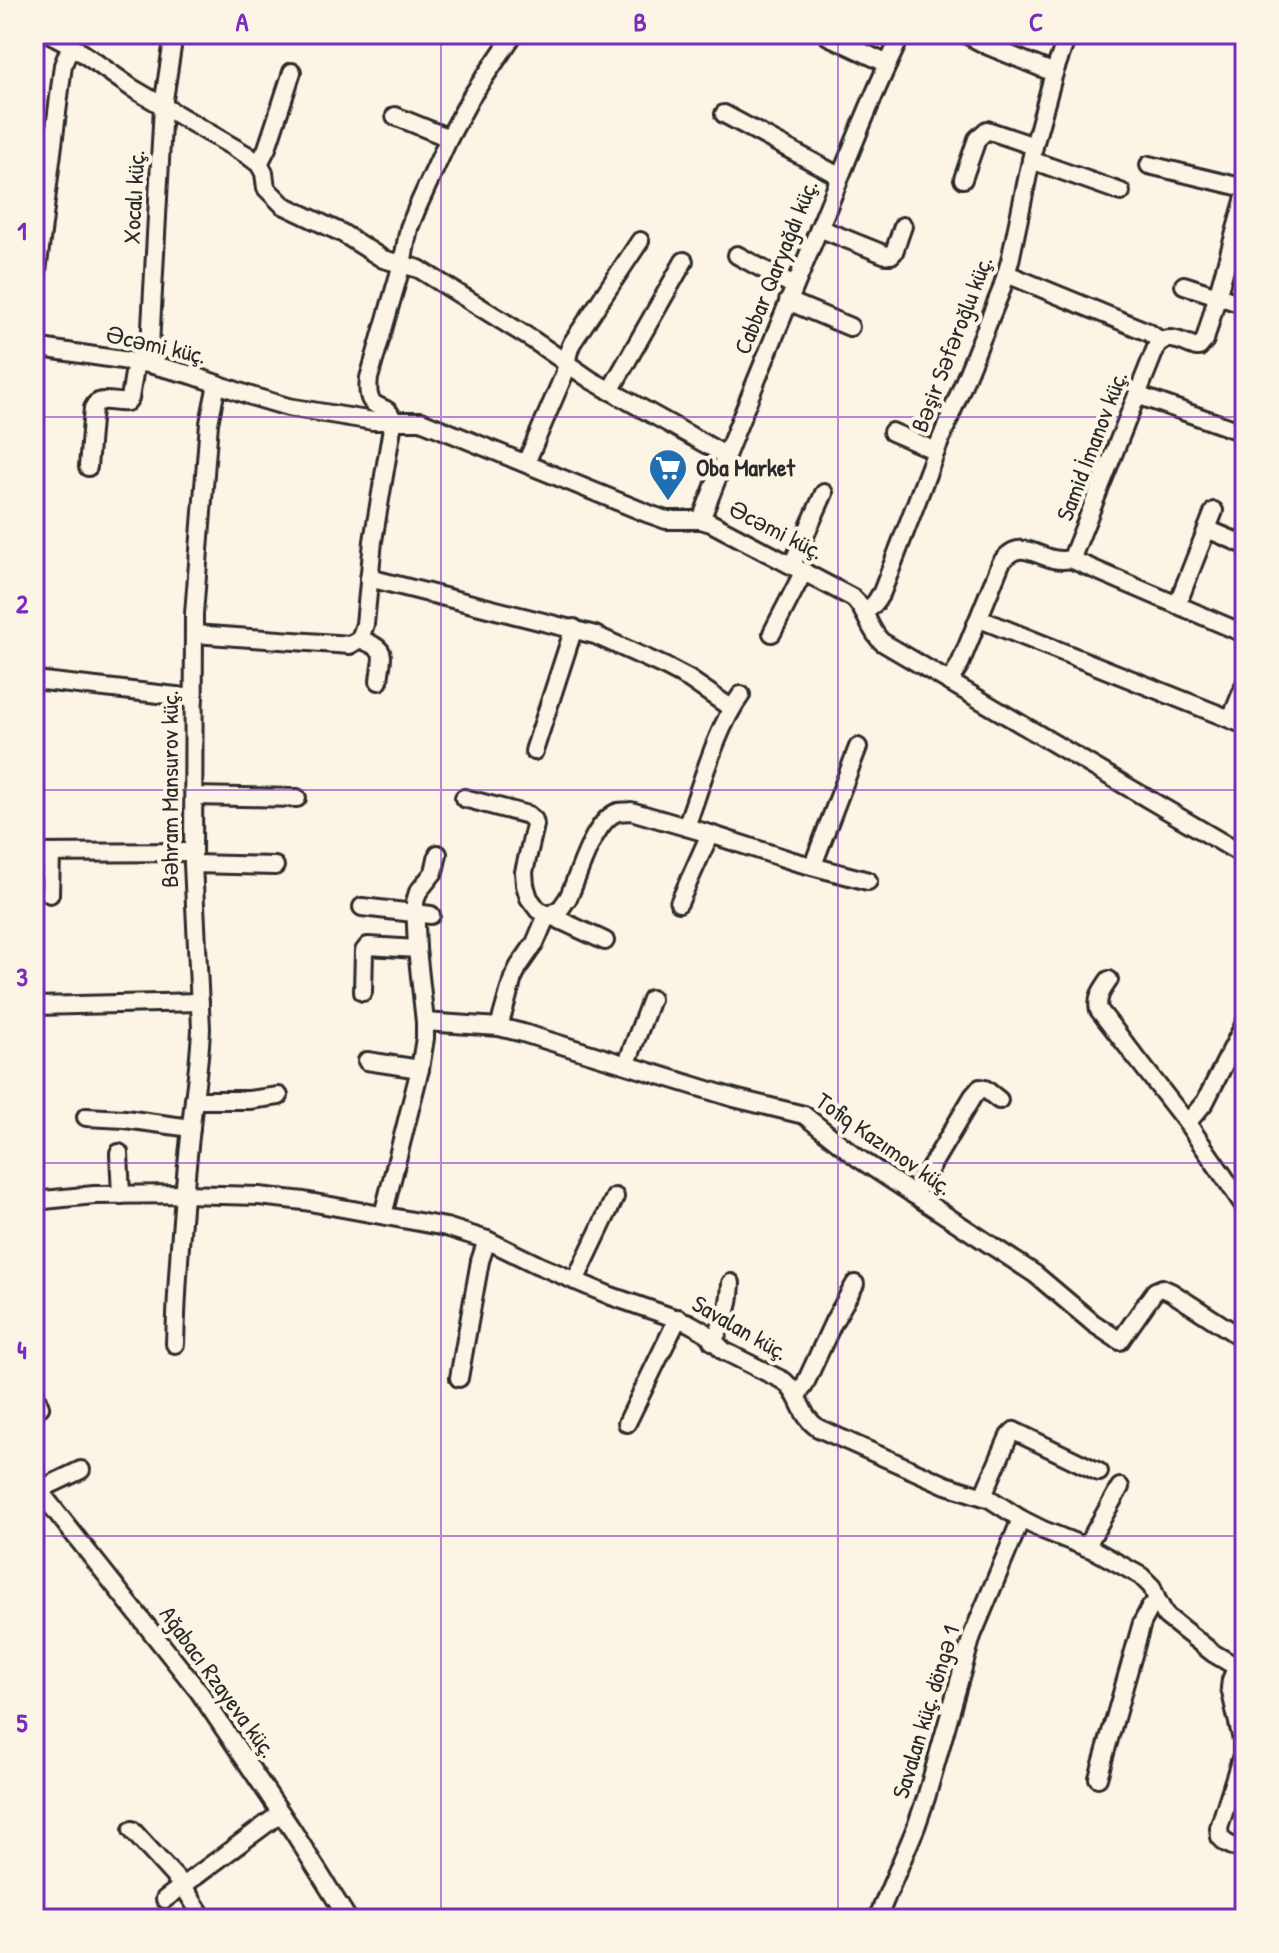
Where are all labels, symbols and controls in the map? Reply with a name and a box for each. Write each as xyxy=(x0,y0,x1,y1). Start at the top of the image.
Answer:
text: A xyxy=(236,4,249,39)
text: B xyxy=(633,4,647,39)
text: C xyxy=(1029,4,1043,39)
street label: Xocalı küç. xyxy=(115,149,151,245)
street label: Cabbar Qaryağdı küç. xyxy=(726,175,825,359)
text: 1 xyxy=(17,213,27,248)
street label: Bəşir Səfəroğlu küç. xyxy=(903,251,999,436)
street label: Əcəmi küç. xyxy=(103,317,209,371)
street label: Samid İmanov küç. xyxy=(1048,366,1134,525)
supermarket icon: Oba Market xyxy=(647,447,689,502)
place label: Oba Market xyxy=(696,451,796,483)
street label: Əcəmi küç. xyxy=(724,492,829,567)
text: 2 xyxy=(16,586,29,621)
street label: Bəhram Mansurov küç. xyxy=(153,690,185,888)
text: 3 xyxy=(16,959,28,994)
street label: Tofiq Kazımov küç. xyxy=(810,1084,959,1202)
street label: Savalan küç. xyxy=(687,1287,794,1367)
text: 4 xyxy=(17,1332,27,1367)
street label: Ağabacı Rzayeva küç. xyxy=(153,1599,285,1764)
street label: Savalan küç. döngə 1 xyxy=(884,1621,967,1802)
text: 5 xyxy=(17,1705,28,1740)

